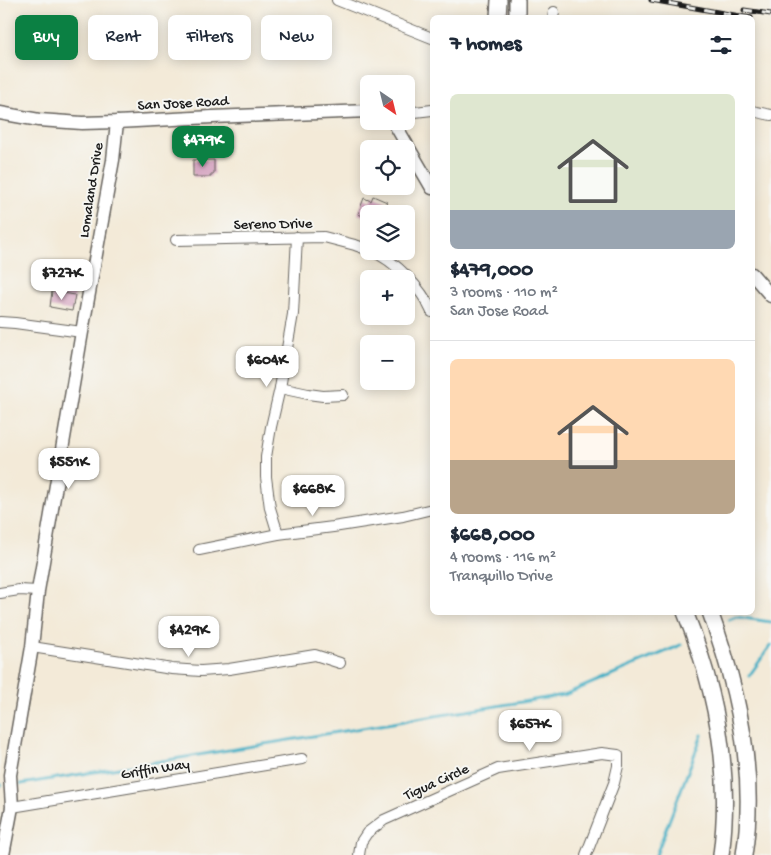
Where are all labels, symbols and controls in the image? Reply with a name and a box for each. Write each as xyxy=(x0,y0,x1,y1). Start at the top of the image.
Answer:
chip: Buy xyxy=(15,15,78,60)
chip: Rent xyxy=(88,15,158,60)
chip: Filters xyxy=(168,15,251,60)
chip: New xyxy=(261,15,332,60)
icon: filters xyxy=(707,31,735,59)
text: 7 homes xyxy=(450,33,522,58)
north arrow xyxy=(360,75,415,130)
map controls xyxy=(360,75,415,390)
street label: San Jose Road xyxy=(137,93,230,115)
pin: $479K xyxy=(168,126,238,168)
icon: home xyxy=(548,126,638,216)
text: $479K xyxy=(183,132,223,151)
button: locate xyxy=(360,140,415,195)
street label: Lomaland Drive xyxy=(76,141,108,239)
button: layers xyxy=(360,205,415,260)
street label: Sereno Drive xyxy=(233,215,313,235)
pin: $727K xyxy=(27,258,97,301)
text: $479,000 xyxy=(450,259,533,284)
text: $727K xyxy=(42,265,82,284)
button: + xyxy=(360,270,415,325)
text: 3 rooms · 110 m² xyxy=(450,284,558,303)
text: San Jose Road xyxy=(450,303,547,322)
button: − xyxy=(360,335,415,390)
pin: $604K xyxy=(232,346,302,388)
text: $604K xyxy=(247,352,287,371)
icon: home xyxy=(548,392,638,482)
pin: $551K xyxy=(34,448,104,490)
text: $551K xyxy=(49,454,89,473)
pin: $668K xyxy=(278,474,348,517)
text: $668K xyxy=(293,481,333,500)
text: $668,000 xyxy=(450,524,535,549)
text: 4 rooms · 116 m² xyxy=(450,549,556,568)
text: Tranquillo Drive xyxy=(450,568,553,587)
pin: $429K xyxy=(154,616,224,658)
text: $429K xyxy=(169,622,209,641)
pin: $657K xyxy=(495,710,565,752)
text: $657K xyxy=(510,716,550,735)
street label: Griffin Way xyxy=(120,756,192,784)
street label: Tigua Circle xyxy=(401,760,472,806)

